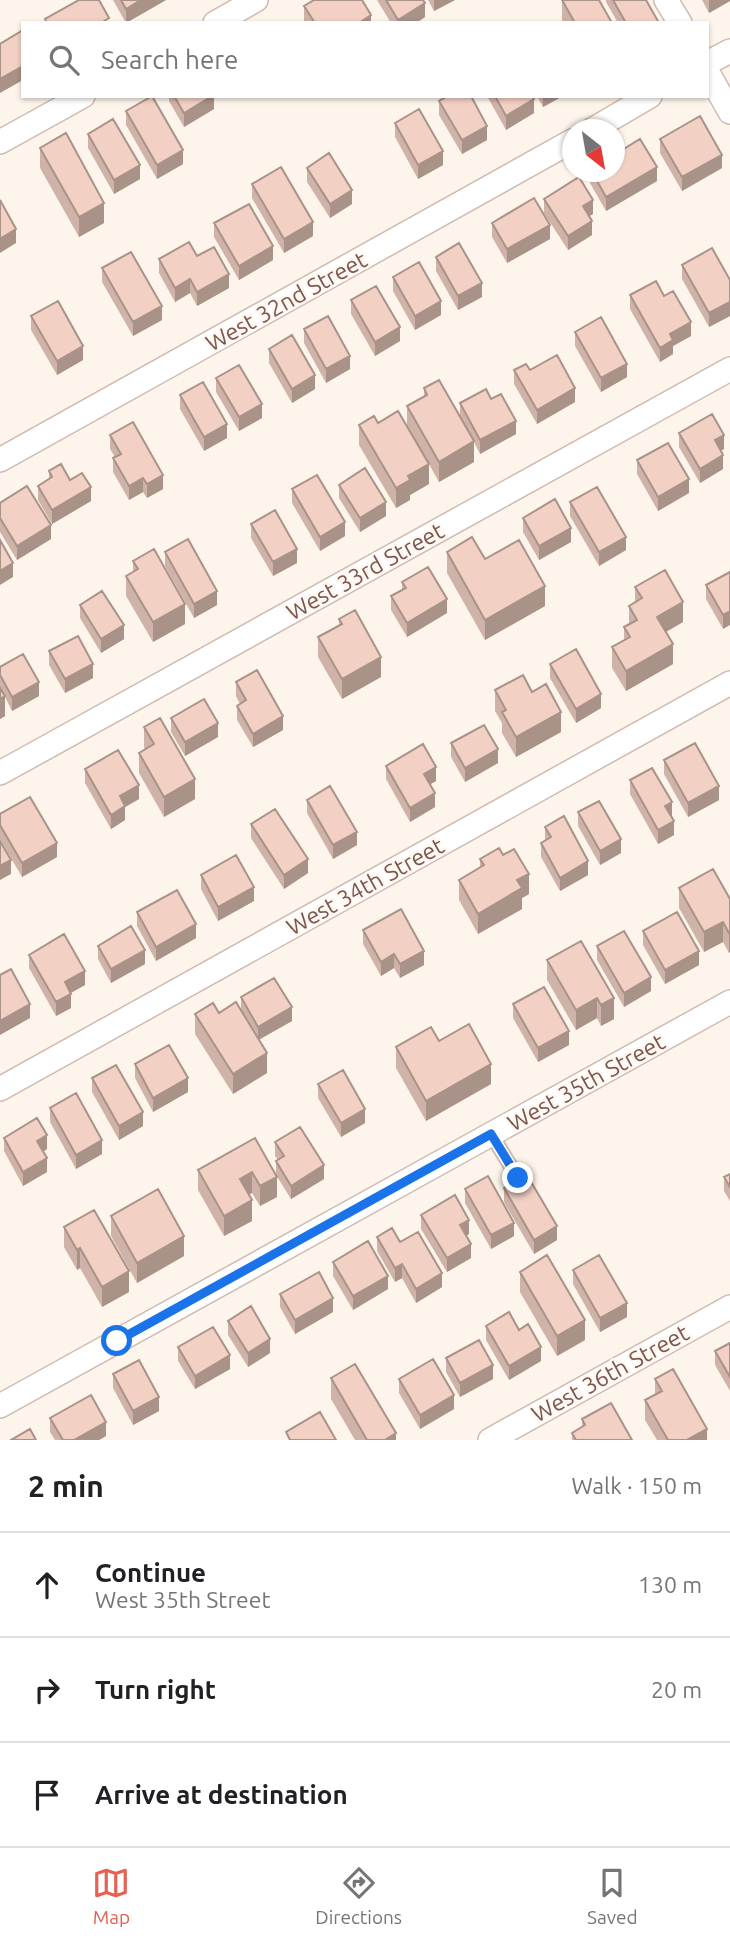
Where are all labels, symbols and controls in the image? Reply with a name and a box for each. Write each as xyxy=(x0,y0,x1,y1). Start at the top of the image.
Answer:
search box xyxy=(21,21,709,98)
icon: search xyxy=(45,41,83,79)
text: Search here xyxy=(101,45,238,74)
north arrow xyxy=(562,119,625,182)
street label: West 32nd Street xyxy=(201,246,371,356)
street label: West 33rd Street xyxy=(282,518,448,624)
street label: West 34th Street xyxy=(282,833,448,939)
street label: West 35th Street xyxy=(503,1029,669,1135)
route end xyxy=(502,1162,533,1193)
street label: West 36th Street xyxy=(527,1320,693,1426)
route start xyxy=(101,1325,132,1356)
text: 2 min xyxy=(28,1469,104,1503)
text: Walk · 150 m xyxy=(571,1473,702,1498)
text: Continue xyxy=(95,1558,206,1587)
icon: ahead xyxy=(28,1566,66,1604)
text: 130 m xyxy=(638,1572,702,1597)
text: West 35th Street xyxy=(95,1587,271,1612)
icon: right xyxy=(28,1671,66,1709)
text: Turn right xyxy=(95,1675,216,1704)
text: 20 m xyxy=(651,1677,702,1702)
icon: arrive xyxy=(28,1776,66,1814)
text: Arrive at destination xyxy=(95,1780,348,1809)
tab: Map xyxy=(92,1864,130,1928)
tab: Directions xyxy=(315,1864,402,1928)
tab: Saved xyxy=(587,1864,638,1928)

